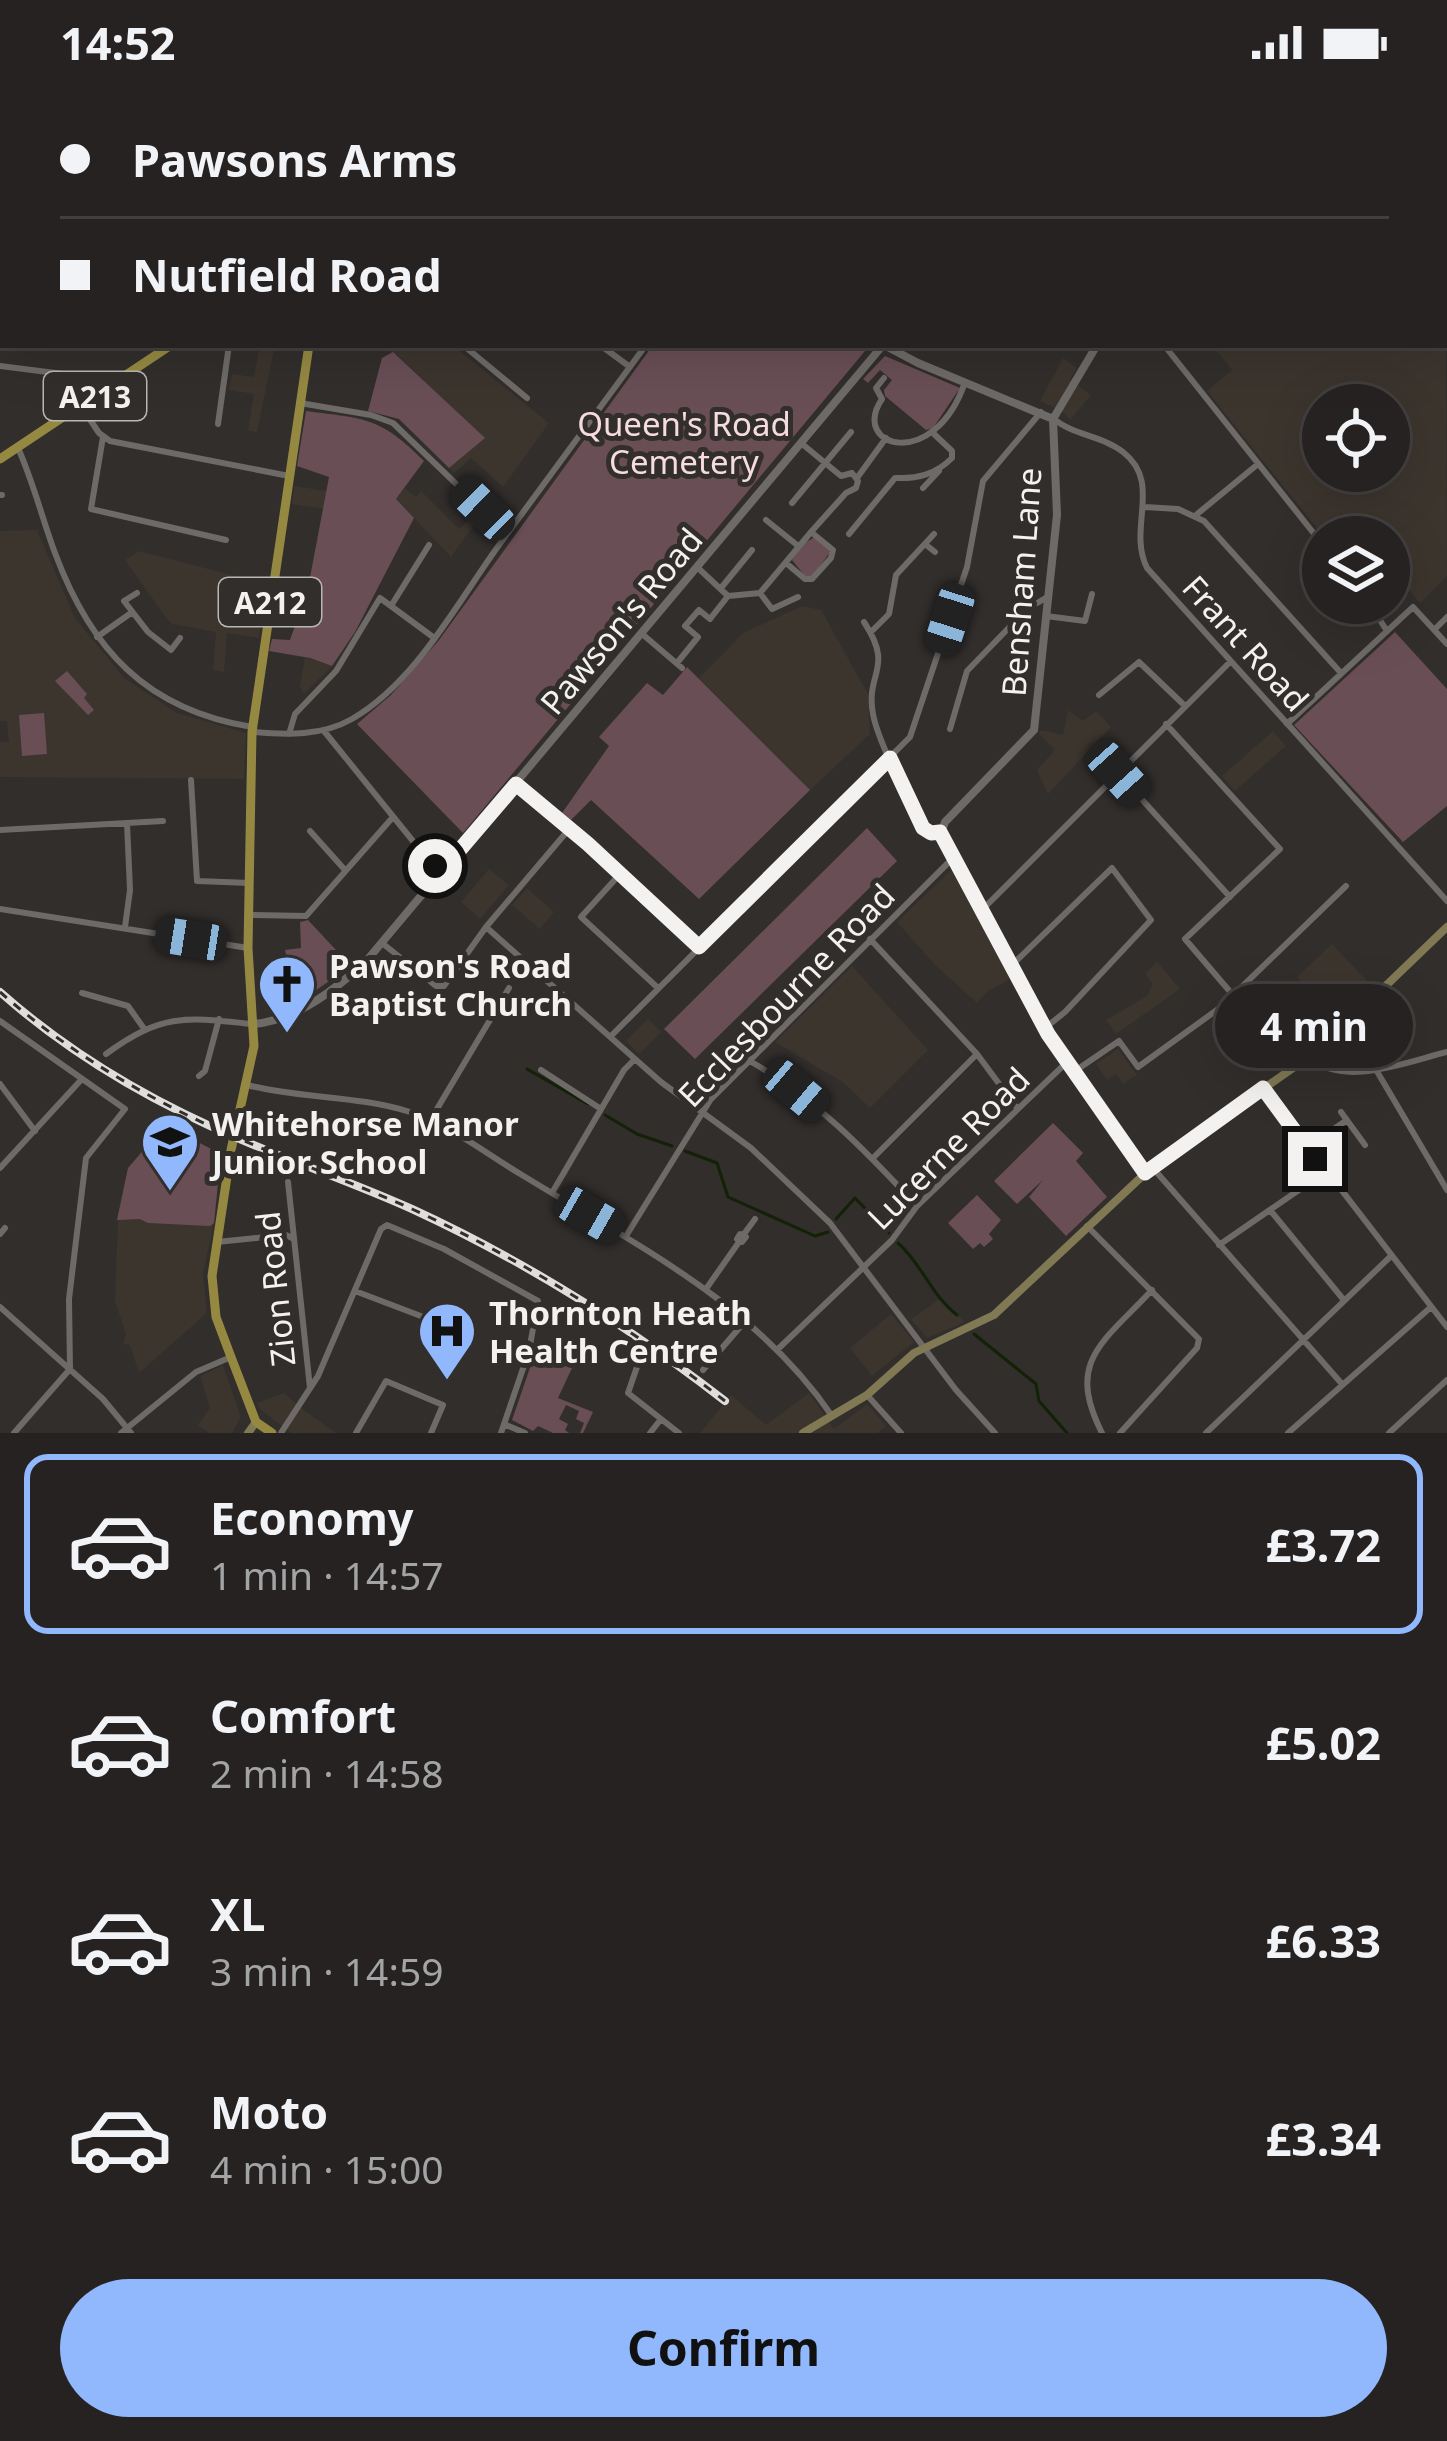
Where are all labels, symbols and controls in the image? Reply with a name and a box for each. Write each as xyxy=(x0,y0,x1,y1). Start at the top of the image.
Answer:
text: 14:52 xyxy=(60,12,176,73)
text: Pawsons Arms xyxy=(132,129,457,190)
text: Nutfield Road xyxy=(132,244,442,305)
road number: A213 xyxy=(44,372,146,420)
map controls xyxy=(1302,384,1410,624)
button: locate xyxy=(1302,384,1410,492)
park label: Queen's Road Cemetery xyxy=(577,401,791,484)
street label: Bensham Lane xyxy=(991,466,1051,698)
car xyxy=(445,471,521,547)
button: layers xyxy=(1302,516,1410,624)
street label: Pawson's Road xyxy=(530,518,712,724)
street label: Frant Road xyxy=(1173,565,1319,721)
road number: A212 xyxy=(219,578,321,626)
car xyxy=(922,579,978,659)
car xyxy=(1081,734,1155,812)
route start xyxy=(408,839,462,893)
street label: Ecclesbourne Road xyxy=(668,874,904,1116)
car xyxy=(153,916,229,962)
place label: Pawson's Road Baptist Church xyxy=(329,943,572,1026)
church icon: Pawson's Road Baptist Church xyxy=(256,953,318,1035)
callout: 4 min xyxy=(1216,985,1414,1069)
text: 4 min xyxy=(1260,999,1368,1052)
car xyxy=(757,1053,835,1127)
street label: Lucerne Road xyxy=(857,1057,1039,1239)
place label: Whitehorse Manor Junior School xyxy=(209,1101,519,1184)
school or university icon: Whitehorse Manor Junior School xyxy=(139,1111,201,1193)
route end xyxy=(1288,1132,1342,1186)
car xyxy=(550,1181,630,1249)
street label: Zion Road xyxy=(244,1209,306,1369)
place label: Thornton Heath Health Centre xyxy=(489,1290,752,1373)
hospital icon: Thornton Heath Health Centre xyxy=(416,1300,478,1382)
text: Economy xyxy=(210,1487,414,1548)
icon: car xyxy=(66,1490,174,1598)
text: £3.72 xyxy=(1265,1514,1381,1575)
text: 1 min · 14:57 xyxy=(210,1548,444,1601)
text: Comfort xyxy=(210,1685,396,1746)
icon: car xyxy=(66,1688,174,1796)
text: £5.02 xyxy=(1265,1712,1381,1773)
text: 2 min · 14:58 xyxy=(210,1746,444,1799)
text: XL xyxy=(210,1883,265,1944)
icon: car xyxy=(66,1886,174,1994)
text: £6.33 xyxy=(1265,1910,1381,1971)
text: 3 min · 14:59 xyxy=(210,1944,444,1997)
text: Moto xyxy=(210,2081,328,2142)
icon: car xyxy=(66,2084,174,2192)
text: £3.34 xyxy=(1265,2108,1381,2169)
text: 4 min · 15:00 xyxy=(210,2142,444,2195)
button: Confirm xyxy=(60,2279,1387,2417)

